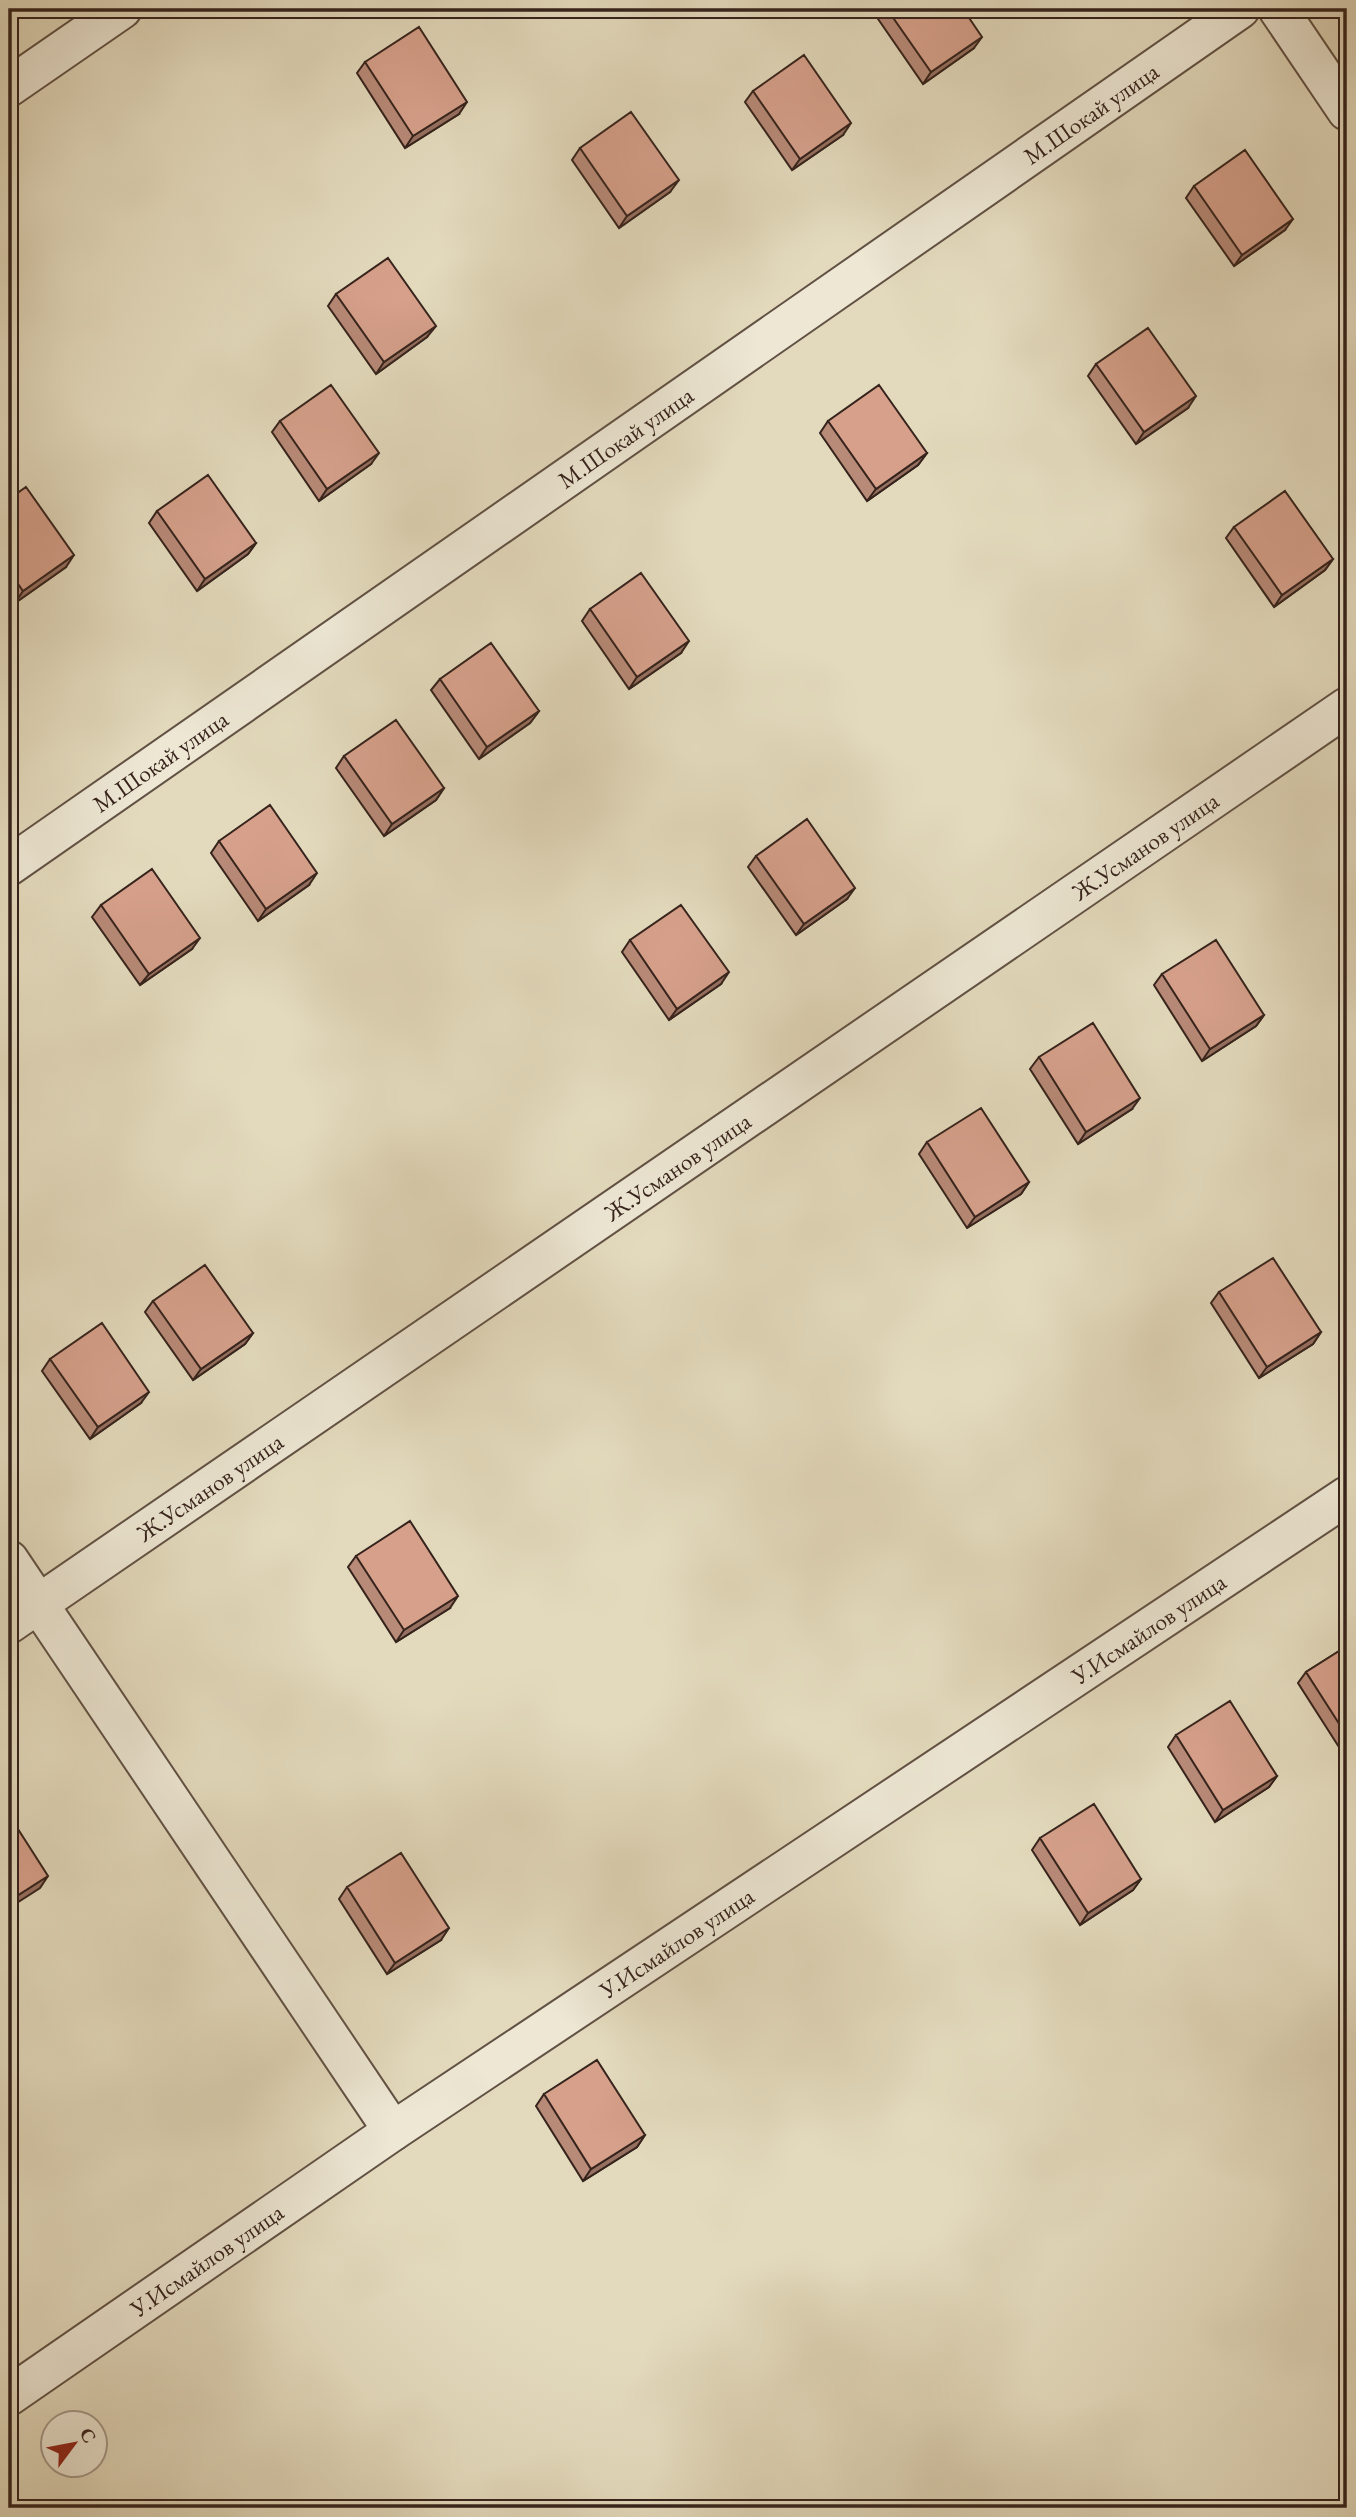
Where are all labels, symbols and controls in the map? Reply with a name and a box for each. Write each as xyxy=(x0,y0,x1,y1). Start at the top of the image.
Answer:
street label: М.Шокай улица xyxy=(1017,55,1165,171)
street label: М.Шокай улица xyxy=(552,379,699,495)
street label: М.Шокай улица xyxy=(86,703,234,819)
street label: Ж.Усманов улица xyxy=(1065,784,1225,907)
street label: Ж.Усманов улица xyxy=(597,1105,757,1228)
street label: Ж.Усманов улица xyxy=(129,1425,289,1548)
street label: У.Исмайлов улица xyxy=(1064,1565,1232,1691)
street label: У.Исмайлов улица xyxy=(592,1880,760,2005)
street label: У.Исмайлов улица xyxy=(123,2196,289,2324)
north arrow xyxy=(38,2408,108,2478)
text: С xyxy=(74,2423,102,2448)

